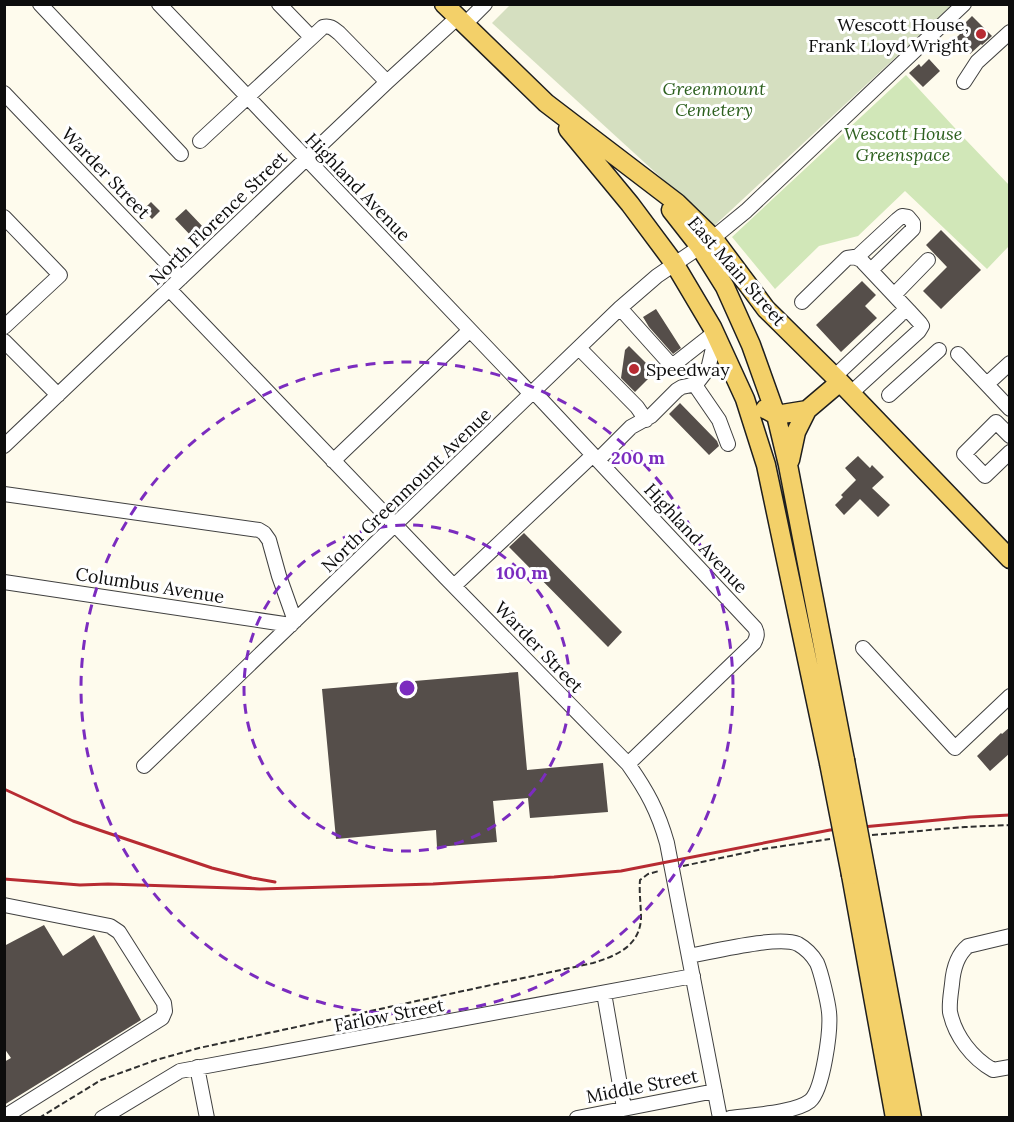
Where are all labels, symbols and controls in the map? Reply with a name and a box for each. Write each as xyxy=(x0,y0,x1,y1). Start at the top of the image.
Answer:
place label: Wescott House, Frank Lloyd Wright xyxy=(808,13,969,57)
marker: Wescott House, Frank Lloyd Wright xyxy=(974,27,988,41)
park label: Greenmount Cemetery xyxy=(662,77,766,121)
street label: Warder Street xyxy=(57,122,155,224)
park label: Wescott House Greenspace xyxy=(844,122,962,166)
street label: Highland Avenue xyxy=(300,128,416,246)
street label: North Florence Street xyxy=(144,146,292,290)
street label: East Main Street xyxy=(683,211,791,331)
place label: Speedway xyxy=(646,358,730,381)
marker: Speedway xyxy=(627,362,641,376)
street label: North Greenmount Avenue xyxy=(316,403,496,577)
text: 200 m xyxy=(611,446,665,469)
street label: Highland Avenue xyxy=(639,478,753,598)
text: 100 m xyxy=(496,561,548,584)
street label: Columbus Avenue xyxy=(74,562,226,608)
street label: Warder Street xyxy=(490,596,588,698)
centre of rings xyxy=(397,678,417,698)
street label: Farlow Street xyxy=(332,993,446,1037)
street label: Middle Street xyxy=(584,1064,700,1108)

